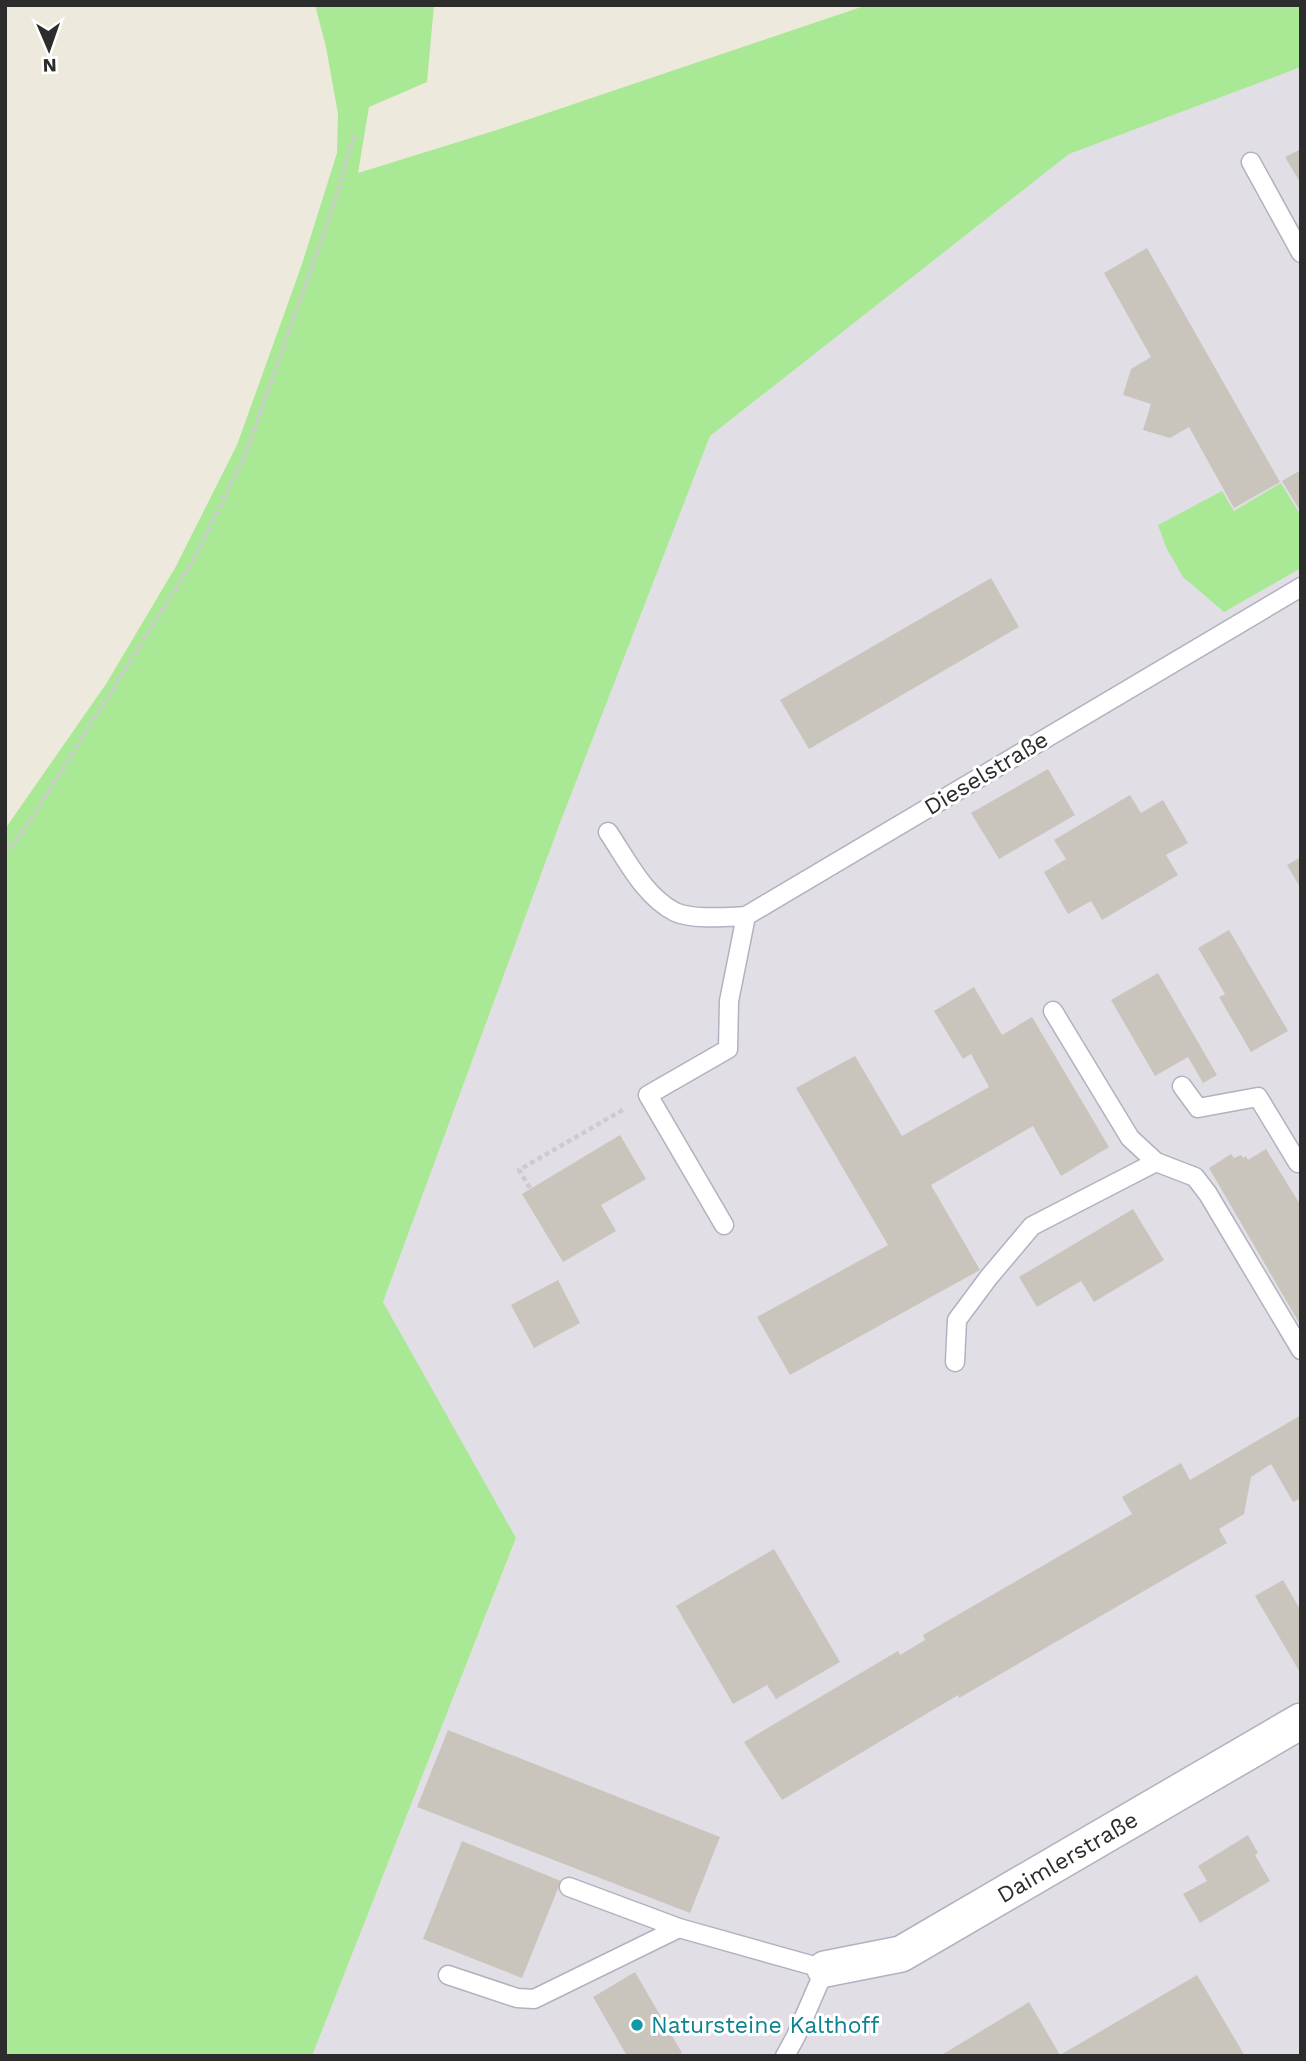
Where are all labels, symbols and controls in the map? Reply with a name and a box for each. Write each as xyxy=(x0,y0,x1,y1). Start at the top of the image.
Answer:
north arrow xyxy=(14,14,84,84)
text: N xyxy=(42,54,57,77)
street label: Dieselstraße xyxy=(919,726,1053,821)
street label: Daimlerstraße xyxy=(992,1806,1143,1909)
place label: Natursteine Kalthoff xyxy=(651,2012,879,2039)
marker: Natursteine Kalthoff xyxy=(629,2017,645,2033)

